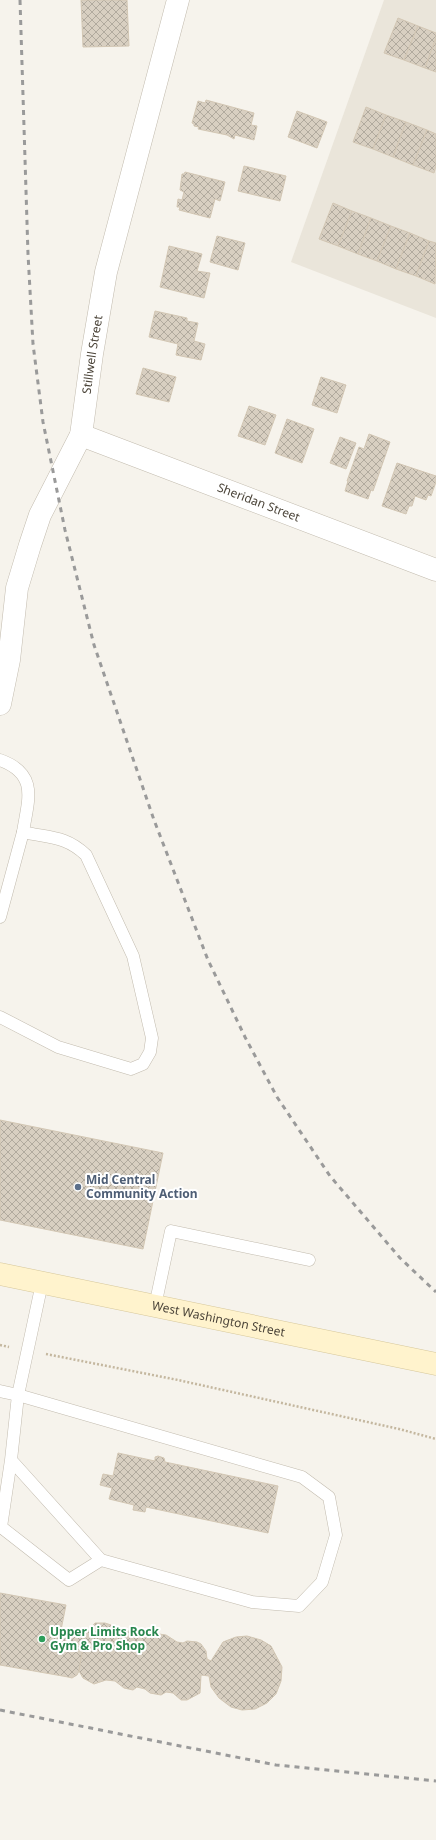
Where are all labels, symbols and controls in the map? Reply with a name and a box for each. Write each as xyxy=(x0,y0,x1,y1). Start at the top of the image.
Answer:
street label: Stillwell Street xyxy=(78,313,107,395)
street label: Sheridan Street xyxy=(215,479,303,526)
place label: Mid Central Community Action xyxy=(86,1171,198,1202)
marker: Mid Central Community Action xyxy=(73,1182,83,1192)
street label: West Washington Street xyxy=(150,1297,287,1341)
place label: Upper Limits Rock Gym & Pro Shop xyxy=(50,1623,159,1654)
marker: Upper Limits Rock Gym & Pro Shop xyxy=(37,1634,47,1644)

